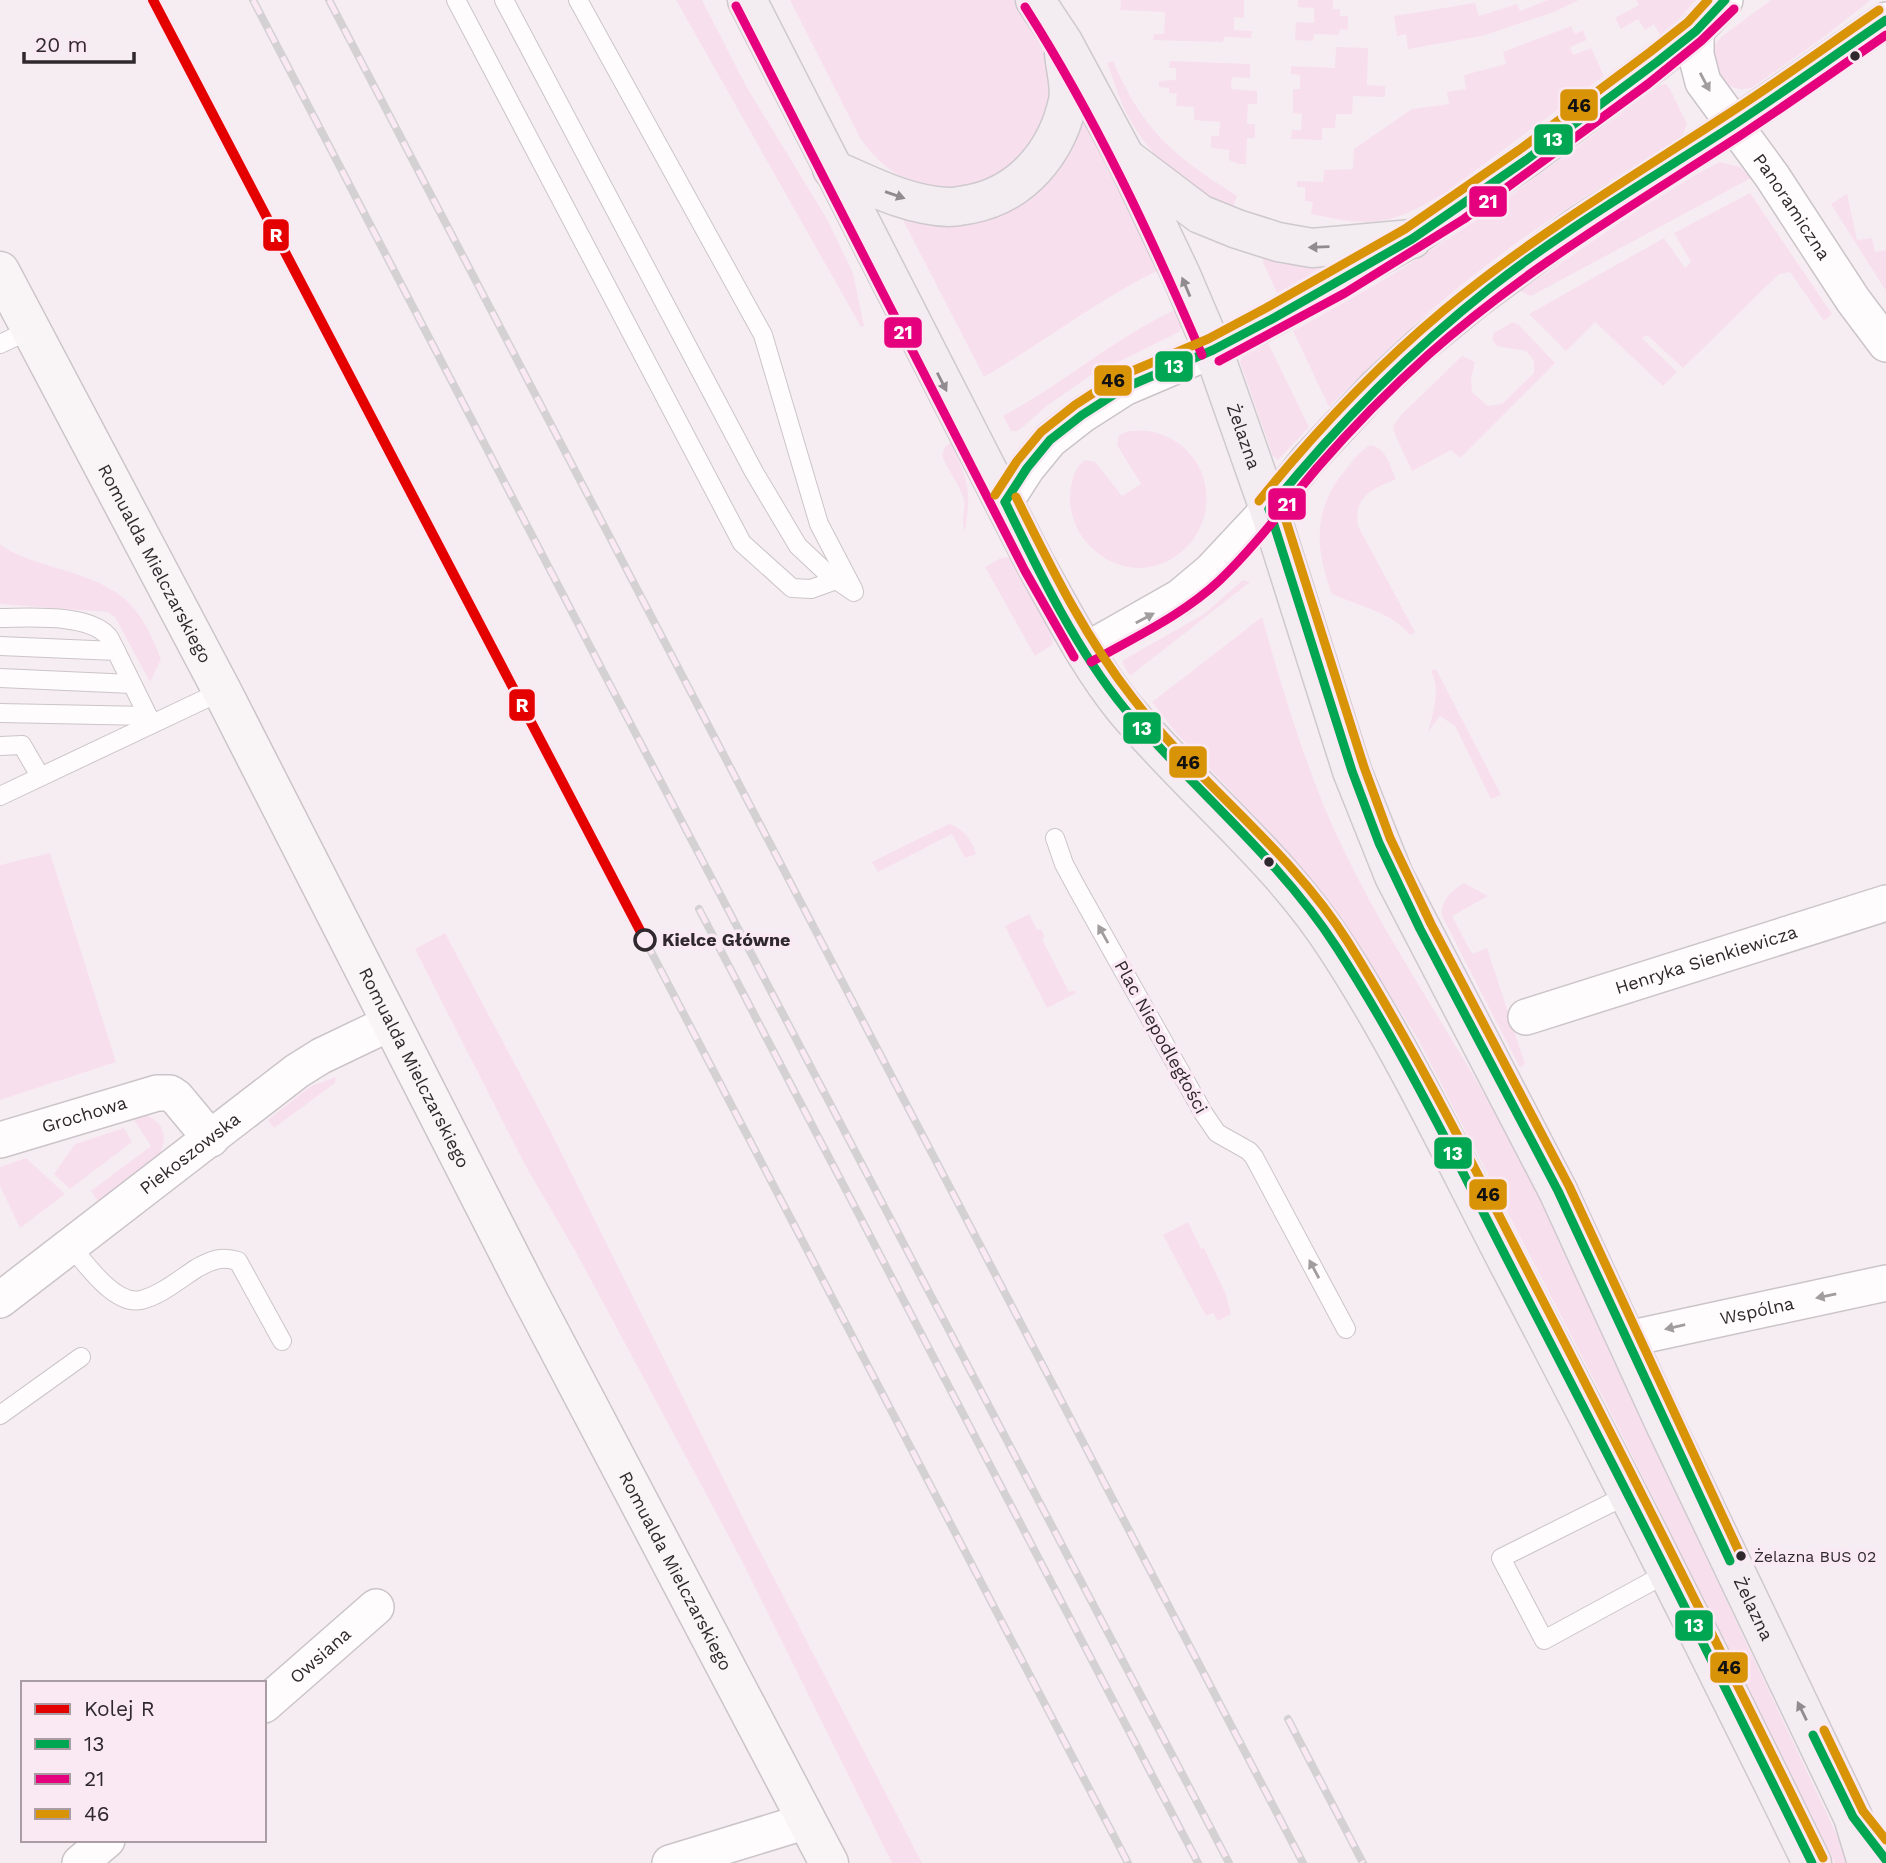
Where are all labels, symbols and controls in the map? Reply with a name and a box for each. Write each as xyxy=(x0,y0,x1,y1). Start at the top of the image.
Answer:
scale bar xyxy=(24,21,135,65)
text: 20 m xyxy=(35,32,87,57)
unlabelled marker xyxy=(1848,49,1862,63)
one-way arrow xyxy=(1699,72,1710,92)
line badge: 46 xyxy=(1559,88,1599,122)
text: 46 xyxy=(1567,94,1591,117)
line badge: 13 xyxy=(1533,123,1574,156)
text: 13 xyxy=(1543,128,1563,151)
street label: Panoramiczna xyxy=(1749,149,1835,264)
line badge: 21 xyxy=(1468,185,1508,218)
one-way arrow xyxy=(885,190,906,201)
text: 21 xyxy=(1478,190,1498,213)
line badge: R xyxy=(262,218,290,252)
text: R xyxy=(269,224,283,247)
one-way arrow xyxy=(1308,241,1330,252)
one-way arrow xyxy=(1180,277,1192,297)
line badge: 21 xyxy=(883,316,923,349)
text: 21 xyxy=(893,321,913,344)
line badge: 13 xyxy=(1154,350,1194,383)
text: 13 xyxy=(1164,355,1184,378)
line badge: 46 xyxy=(1093,364,1133,397)
text: 46 xyxy=(1101,369,1125,392)
one-way arrow xyxy=(936,373,948,393)
street label: Żelazna xyxy=(1223,401,1265,472)
street label: Romualda Mielczarskiego xyxy=(94,460,216,666)
line badge: 21 xyxy=(1267,487,1307,521)
text: 21 xyxy=(1277,493,1297,516)
one-way arrow xyxy=(1135,612,1155,624)
line badge: R xyxy=(508,688,536,722)
text: R xyxy=(515,694,529,717)
line badge: 13 xyxy=(1122,711,1162,745)
text: 13 xyxy=(1132,717,1152,740)
line badge: 46 xyxy=(1168,745,1208,779)
text: 46 xyxy=(1176,751,1200,774)
unlabelled marker xyxy=(1262,855,1276,869)
street label: Henryka Sienkiewicza xyxy=(1612,921,1800,998)
one-way arrow xyxy=(1097,924,1109,943)
marker: Kielce Główne xyxy=(634,929,656,951)
place label: Kielce Główne xyxy=(662,929,790,950)
street label: Plac Niepodległości xyxy=(1111,956,1212,1117)
street label: Romualda Mielczarskiego xyxy=(355,964,474,1171)
street label: Grochowa xyxy=(39,1092,129,1137)
street label: Piekoszowska xyxy=(135,1108,244,1198)
line badge: 13 xyxy=(1433,1136,1473,1170)
text: 13 xyxy=(1443,1142,1463,1165)
line badge: 46 xyxy=(1468,1178,1508,1211)
text: 46 xyxy=(1476,1183,1500,1206)
one-way arrow xyxy=(1308,1259,1320,1279)
one-way arrow xyxy=(1815,1291,1837,1302)
street label: Wspólna xyxy=(1718,1292,1796,1329)
one-way arrow xyxy=(1664,1322,1686,1333)
street label: Romualda Mielczarskiego xyxy=(615,1468,737,1674)
place label: Żelazna BUS 02 xyxy=(1754,1547,1876,1566)
marker: Żelazna BUS 02 xyxy=(1734,1549,1748,1563)
street label: Żelazna xyxy=(1730,1573,1778,1644)
line badge: 13 xyxy=(1674,1609,1714,1642)
text: 13 xyxy=(1684,1614,1704,1637)
street label: Owsiana xyxy=(285,1623,355,1688)
line badge: 46 xyxy=(1709,1651,1749,1684)
text: 46 xyxy=(1717,1656,1741,1679)
legend xyxy=(21,1681,266,1842)
text: Kolej R xyxy=(84,1696,155,1721)
one-way arrow xyxy=(1796,1701,1808,1721)
text: 13 xyxy=(84,1731,104,1756)
text: 21 xyxy=(84,1766,104,1791)
text: 46 xyxy=(84,1801,110,1826)

